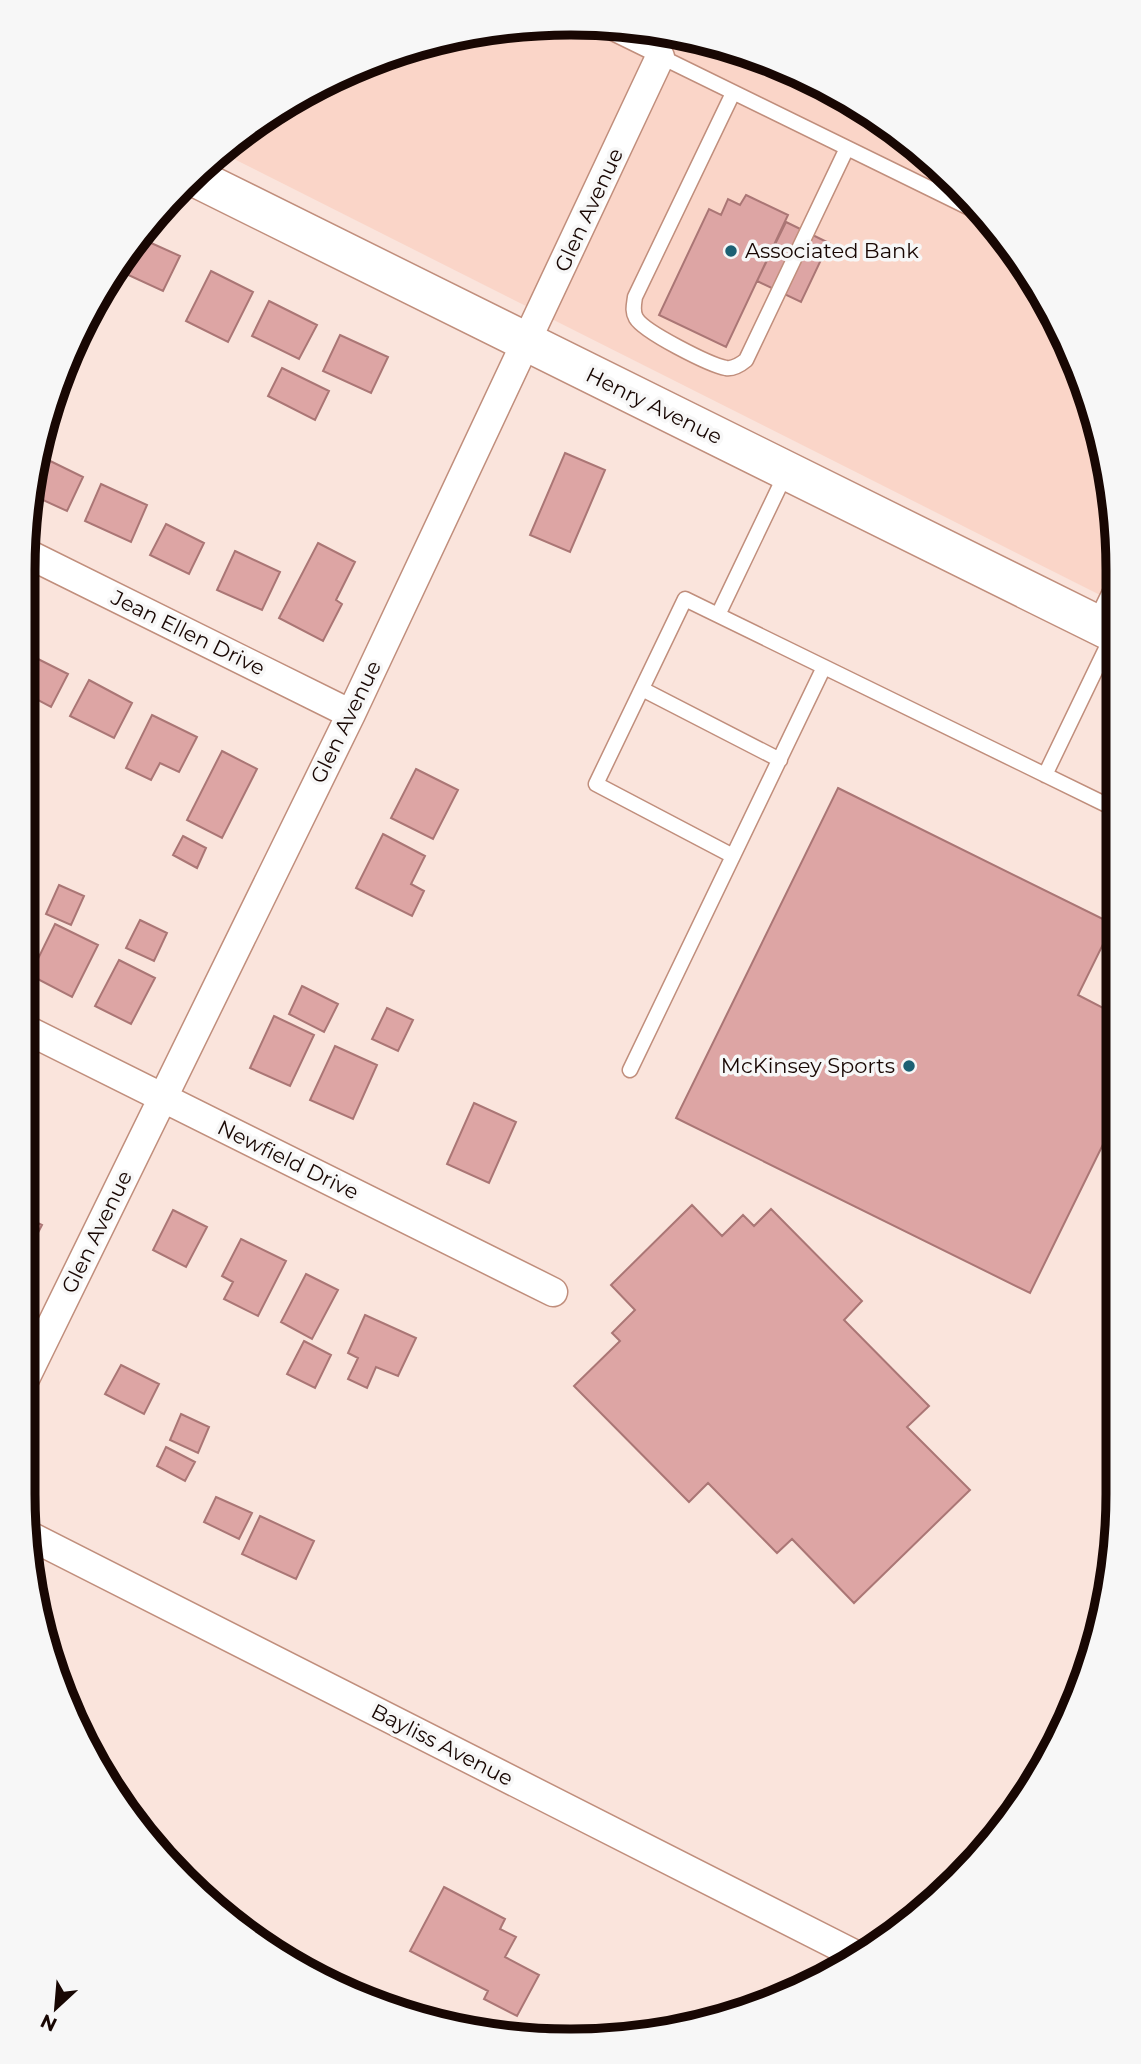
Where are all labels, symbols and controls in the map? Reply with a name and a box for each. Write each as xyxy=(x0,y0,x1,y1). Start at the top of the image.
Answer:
street label: Glen Avenue xyxy=(549,144,628,276)
place label: Associated Bank xyxy=(745,238,919,263)
marker: Associated Bank xyxy=(723,243,739,259)
street label: Henry Avenue xyxy=(582,362,726,449)
street label: Jean Ellen Drive xyxy=(106,584,269,681)
street label: Glen Avenue xyxy=(305,656,386,787)
place label: McKinsey Sports xyxy=(721,1053,895,1078)
marker: McKinsey Sports xyxy=(901,1058,917,1074)
street label: Newfield Drive xyxy=(214,1115,363,1205)
street label: Glen Avenue xyxy=(56,1166,137,1297)
street label: Bayliss Avenue xyxy=(367,1698,517,1791)
north arrow xyxy=(21,1973,91,2043)
text: N xyxy=(37,2009,61,2037)

